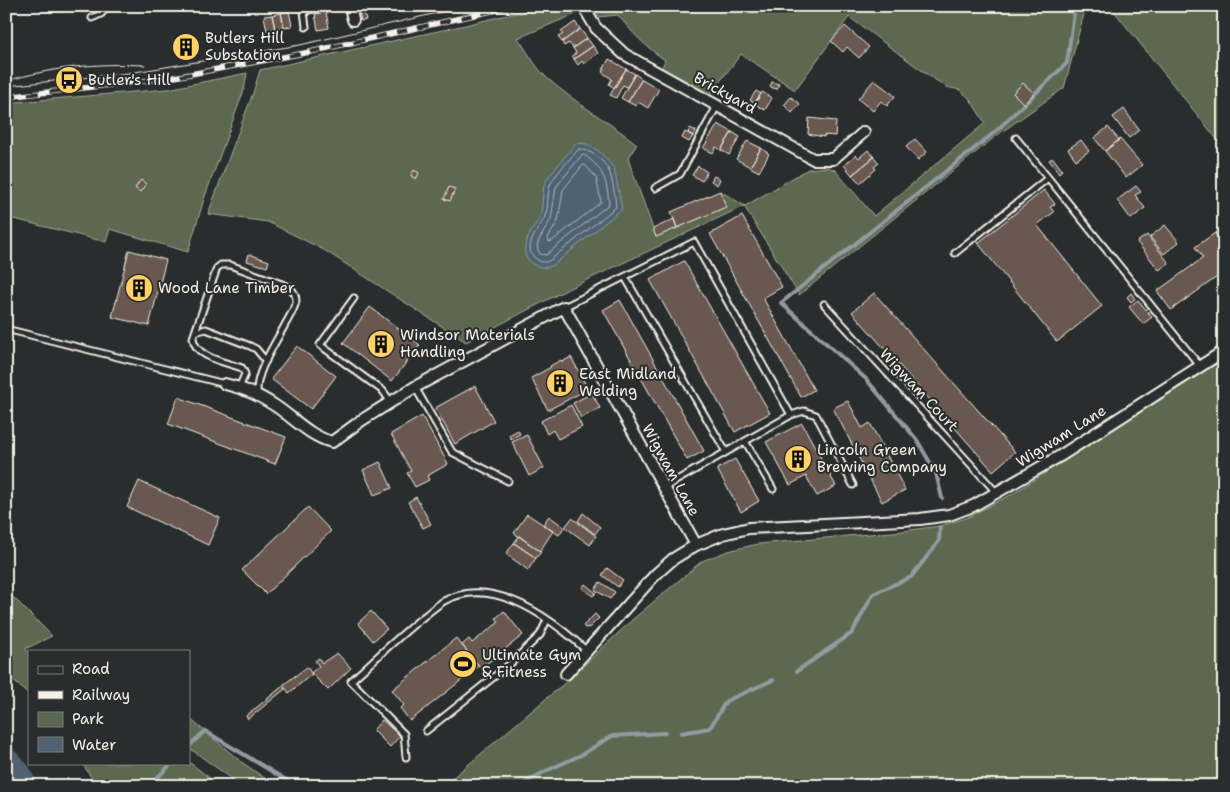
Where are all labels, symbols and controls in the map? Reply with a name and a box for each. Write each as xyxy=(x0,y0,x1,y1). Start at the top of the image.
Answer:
place label: Butlers Hill Substation xyxy=(205,28,285,65)
building icon: Butlers Hill Substation xyxy=(171,32,201,62)
bus stop icon: Butler's Hill xyxy=(54,65,84,95)
street label: Brickyard xyxy=(690,68,760,119)
place label: Butler's Hill xyxy=(88,70,171,90)
building icon: Wood Lane Timber xyxy=(124,273,154,303)
place label: Wood Lane Timber xyxy=(158,278,295,298)
place label: Windsor Materials Handling xyxy=(400,325,535,362)
building icon: Windsor Materials Handling xyxy=(366,329,396,359)
street label: Wigwam Court xyxy=(875,344,963,436)
place label: East Midland Welding xyxy=(579,364,677,401)
building icon: East Midland Welding xyxy=(545,368,575,398)
street label: Wigwam Lane xyxy=(1012,400,1110,472)
street label: Wigwam Lane xyxy=(637,420,705,520)
place label: Lincoln Green Brewing Company xyxy=(817,440,947,477)
building icon: Lincoln Green Brewing Company xyxy=(783,444,813,474)
place label: Ultimate Gym & Fitness xyxy=(482,645,581,682)
sports icon: Ultimate Gym & Fitness xyxy=(448,649,478,679)
legend xyxy=(28,650,190,764)
text: Road xyxy=(72,659,110,679)
text: Railway xyxy=(72,685,130,705)
text: Park xyxy=(72,709,104,729)
text: Water xyxy=(72,735,116,755)

